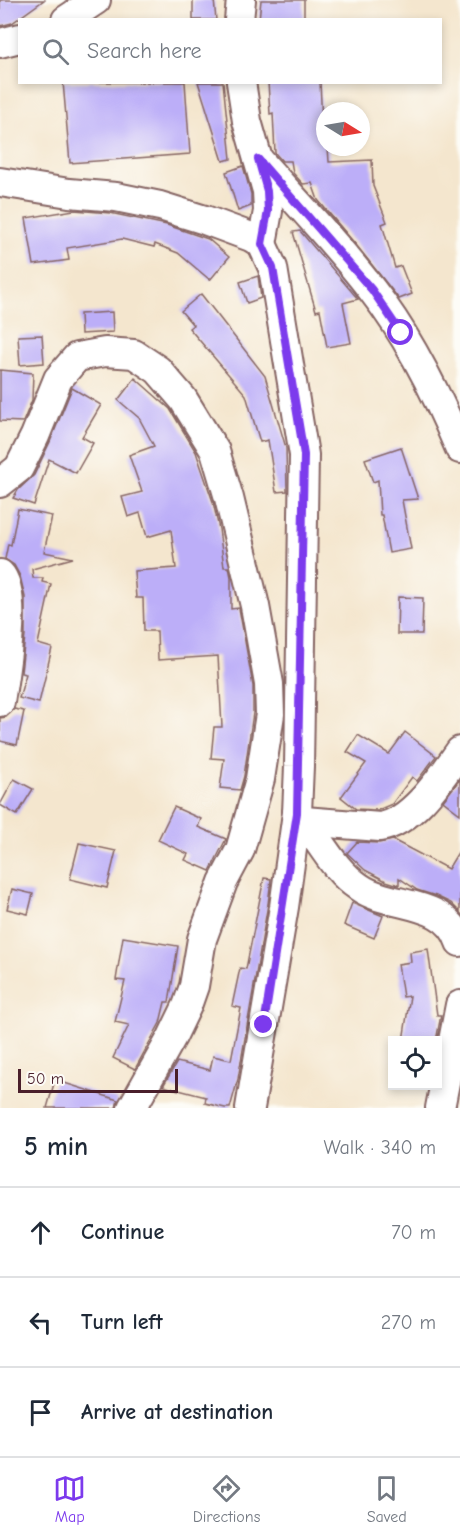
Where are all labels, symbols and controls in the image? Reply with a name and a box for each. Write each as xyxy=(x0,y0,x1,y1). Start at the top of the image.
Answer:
search box xyxy=(18,18,442,84)
icon: search xyxy=(39,35,72,68)
text: Search here xyxy=(87,38,202,64)
north arrow xyxy=(316,102,370,156)
route start xyxy=(387,319,413,345)
route end xyxy=(250,1011,276,1037)
map controls xyxy=(388,1036,442,1090)
button: locate xyxy=(388,1036,442,1090)
scale bar xyxy=(18,1066,178,1094)
text: 50 m xyxy=(27,1070,64,1088)
text: 5 min xyxy=(24,1132,88,1162)
text: Walk · 340 m xyxy=(324,1136,436,1159)
icon: ahead xyxy=(24,1216,57,1249)
text: Continue xyxy=(81,1219,164,1245)
text: 70 m xyxy=(391,1221,436,1244)
icon: left xyxy=(24,1306,57,1339)
text: Turn left xyxy=(81,1309,163,1335)
text: 270 m xyxy=(381,1311,436,1334)
icon: arrive xyxy=(24,1396,57,1429)
text: Arrive at destination xyxy=(81,1399,273,1425)
tab: Map xyxy=(53,1472,86,1526)
tab: Directions xyxy=(193,1472,260,1526)
tab: Saved xyxy=(367,1472,407,1526)

